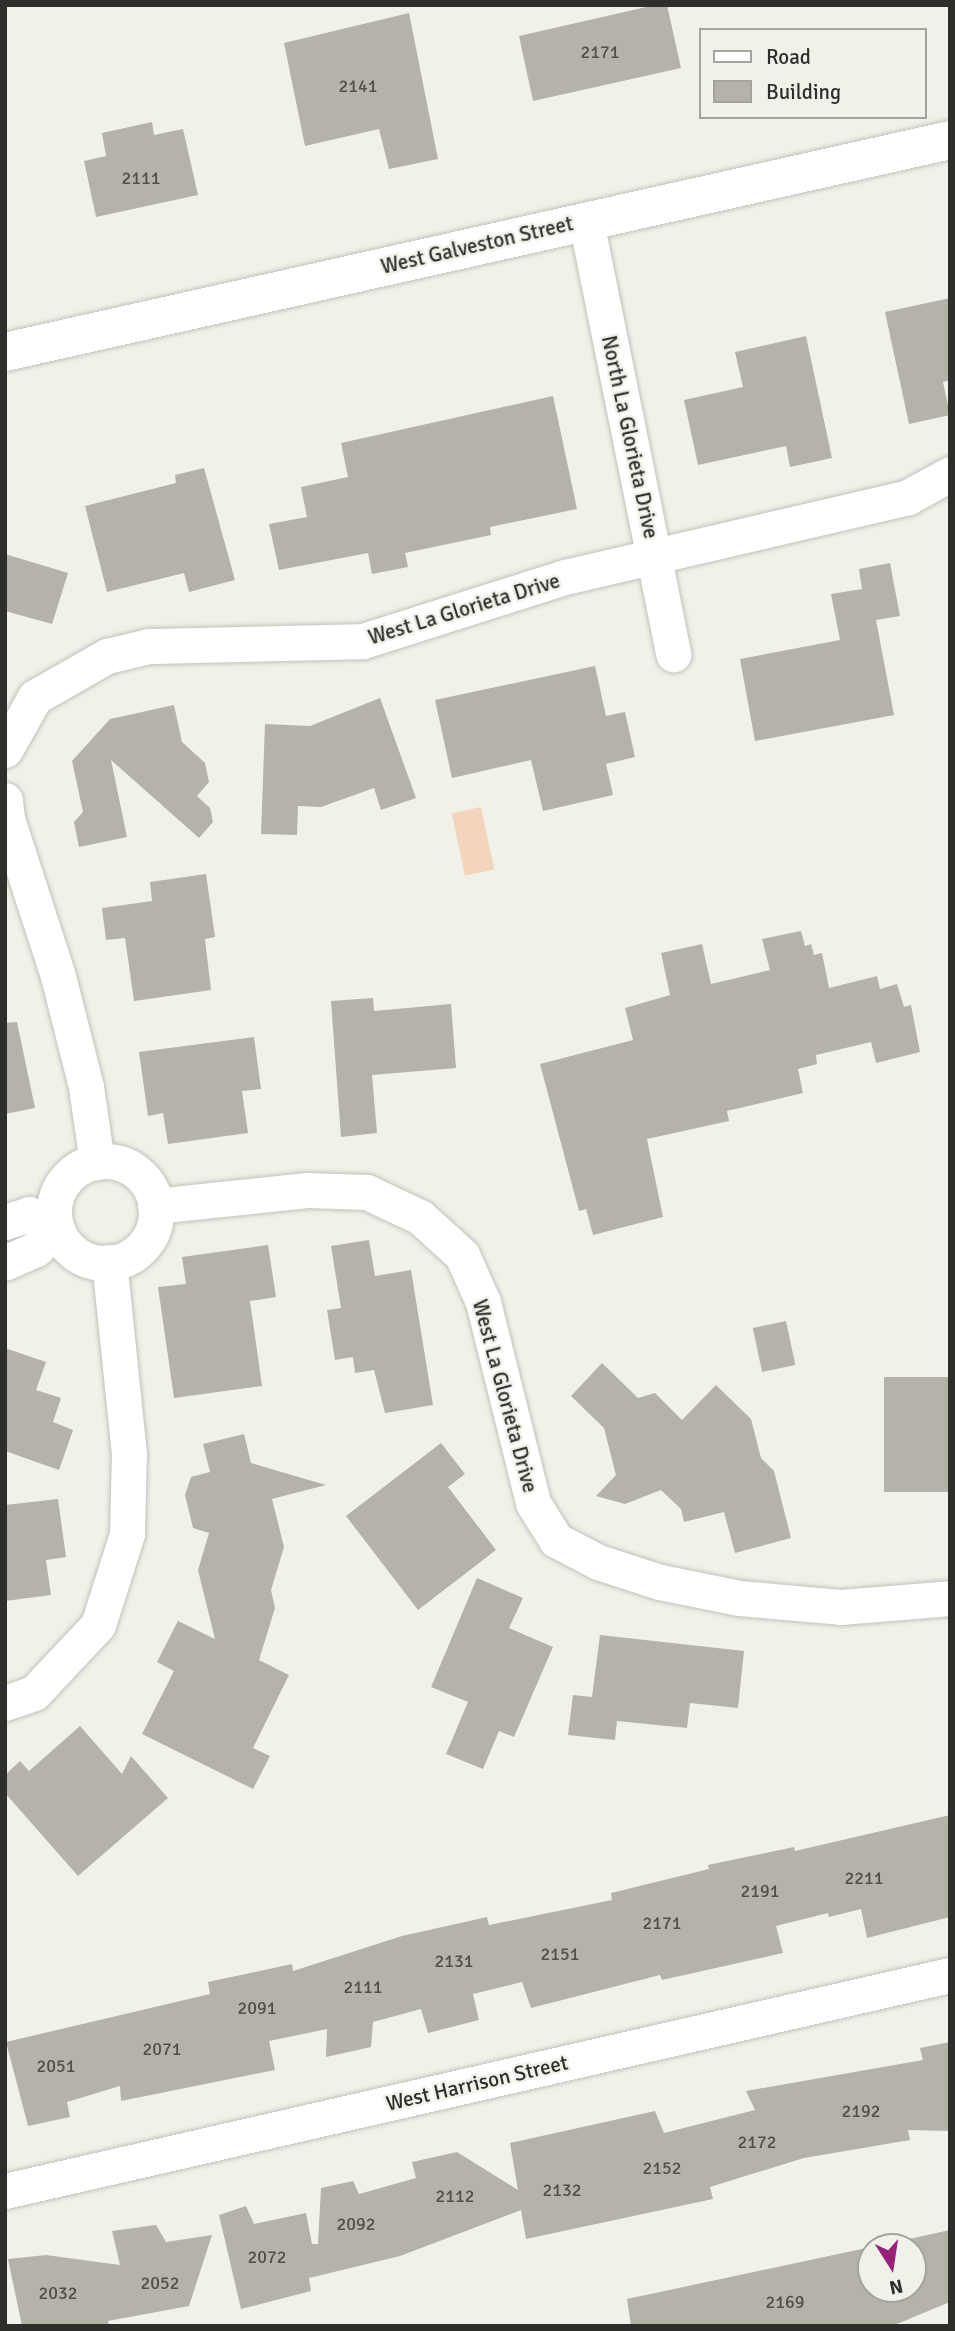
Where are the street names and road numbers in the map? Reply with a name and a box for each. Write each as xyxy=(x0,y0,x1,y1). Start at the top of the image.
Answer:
street label: West Galveston Street xyxy=(378,211,576,279)
street label: North La Glorieta Drive xyxy=(596,333,664,541)
street label: West La Glorieta Drive xyxy=(365,568,563,650)
street label: West La Glorieta Drive xyxy=(467,1297,543,1495)
street label: West Harrison Street xyxy=(384,2050,570,2116)

